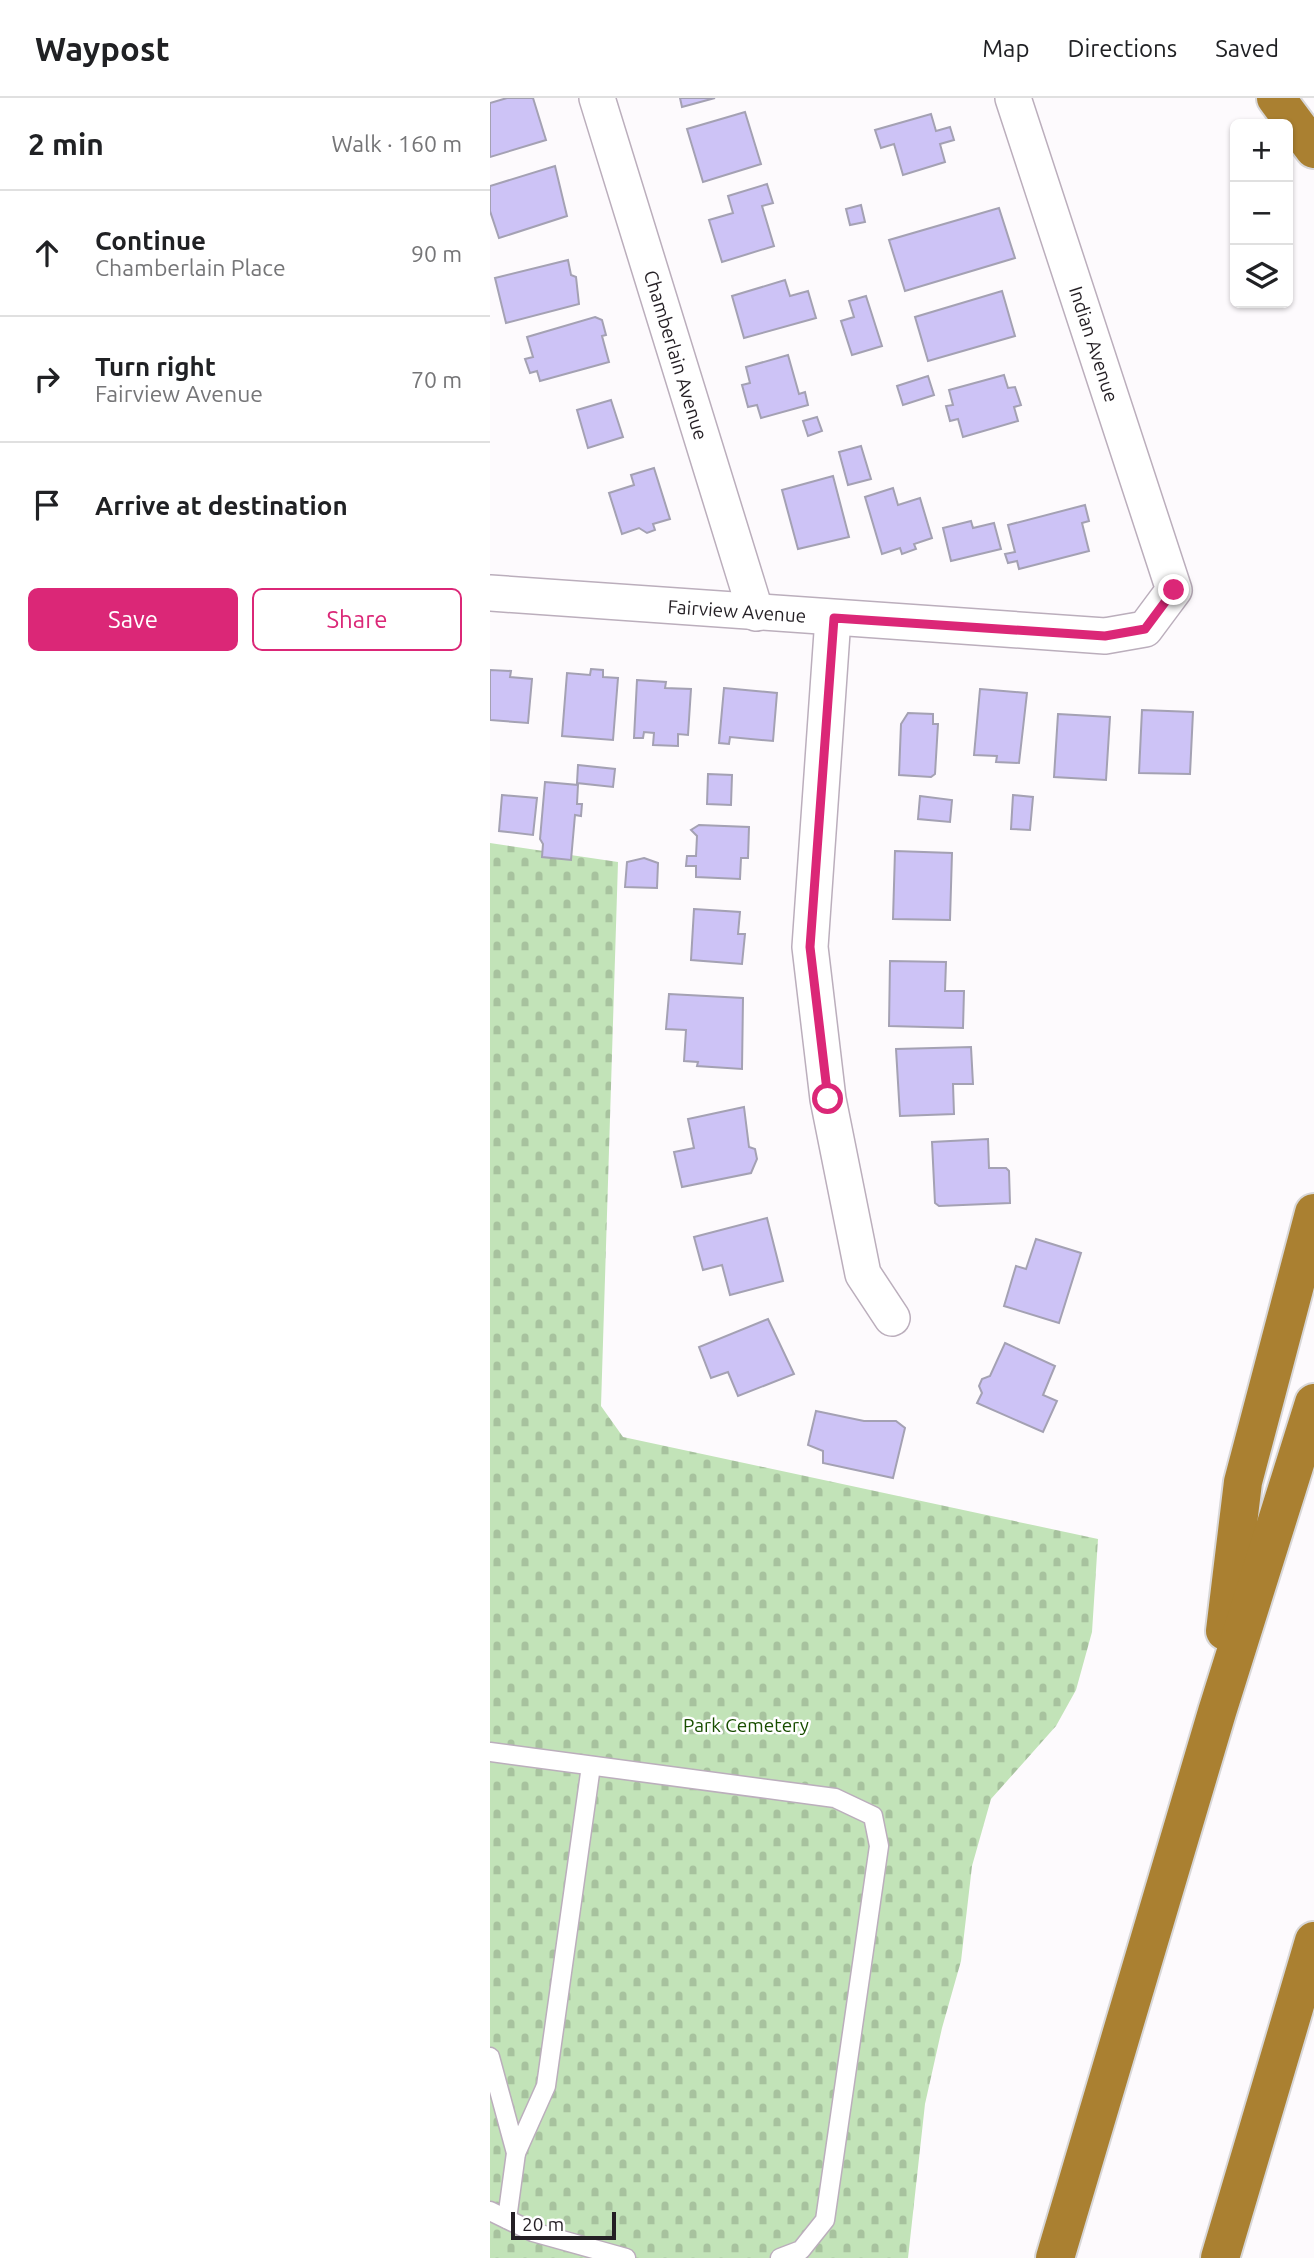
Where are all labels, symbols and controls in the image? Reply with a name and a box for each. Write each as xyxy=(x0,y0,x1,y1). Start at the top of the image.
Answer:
text: Waypost xyxy=(35,30,170,67)
text: Map xyxy=(982,35,1029,62)
text: Directions xyxy=(1067,35,1177,62)
text: Saved xyxy=(1215,35,1279,62)
map controls xyxy=(1230,119,1293,308)
button: + xyxy=(1230,119,1293,182)
text: 2 min xyxy=(28,127,104,161)
text: Walk · 160 m xyxy=(331,131,462,156)
button: − xyxy=(1230,182,1293,245)
text: Continue xyxy=(95,226,206,255)
icon: ahead xyxy=(28,234,66,272)
text: 90 m xyxy=(411,241,462,266)
button: layers xyxy=(1230,245,1293,308)
text: Chamberlain Place xyxy=(95,255,286,280)
street label: Chamberlain Avenue xyxy=(640,268,712,442)
street label: Indian Avenue xyxy=(1065,283,1123,405)
text: Turn right xyxy=(95,352,216,381)
icon: right xyxy=(28,360,66,398)
text: 70 m xyxy=(411,367,462,392)
text: Fairview Avenue xyxy=(95,381,263,406)
icon: arrive xyxy=(28,486,66,524)
text: Arrive at destination xyxy=(95,491,348,520)
route end xyxy=(1158,574,1189,605)
button: Save xyxy=(28,588,238,651)
button: Share xyxy=(252,588,462,651)
street label: Fairview Avenue xyxy=(667,595,807,627)
route start xyxy=(812,1083,843,1114)
park label: Park Cemetery xyxy=(683,1714,809,1736)
scale bar xyxy=(511,2209,616,2241)
text: 20 m xyxy=(522,2213,564,2235)

